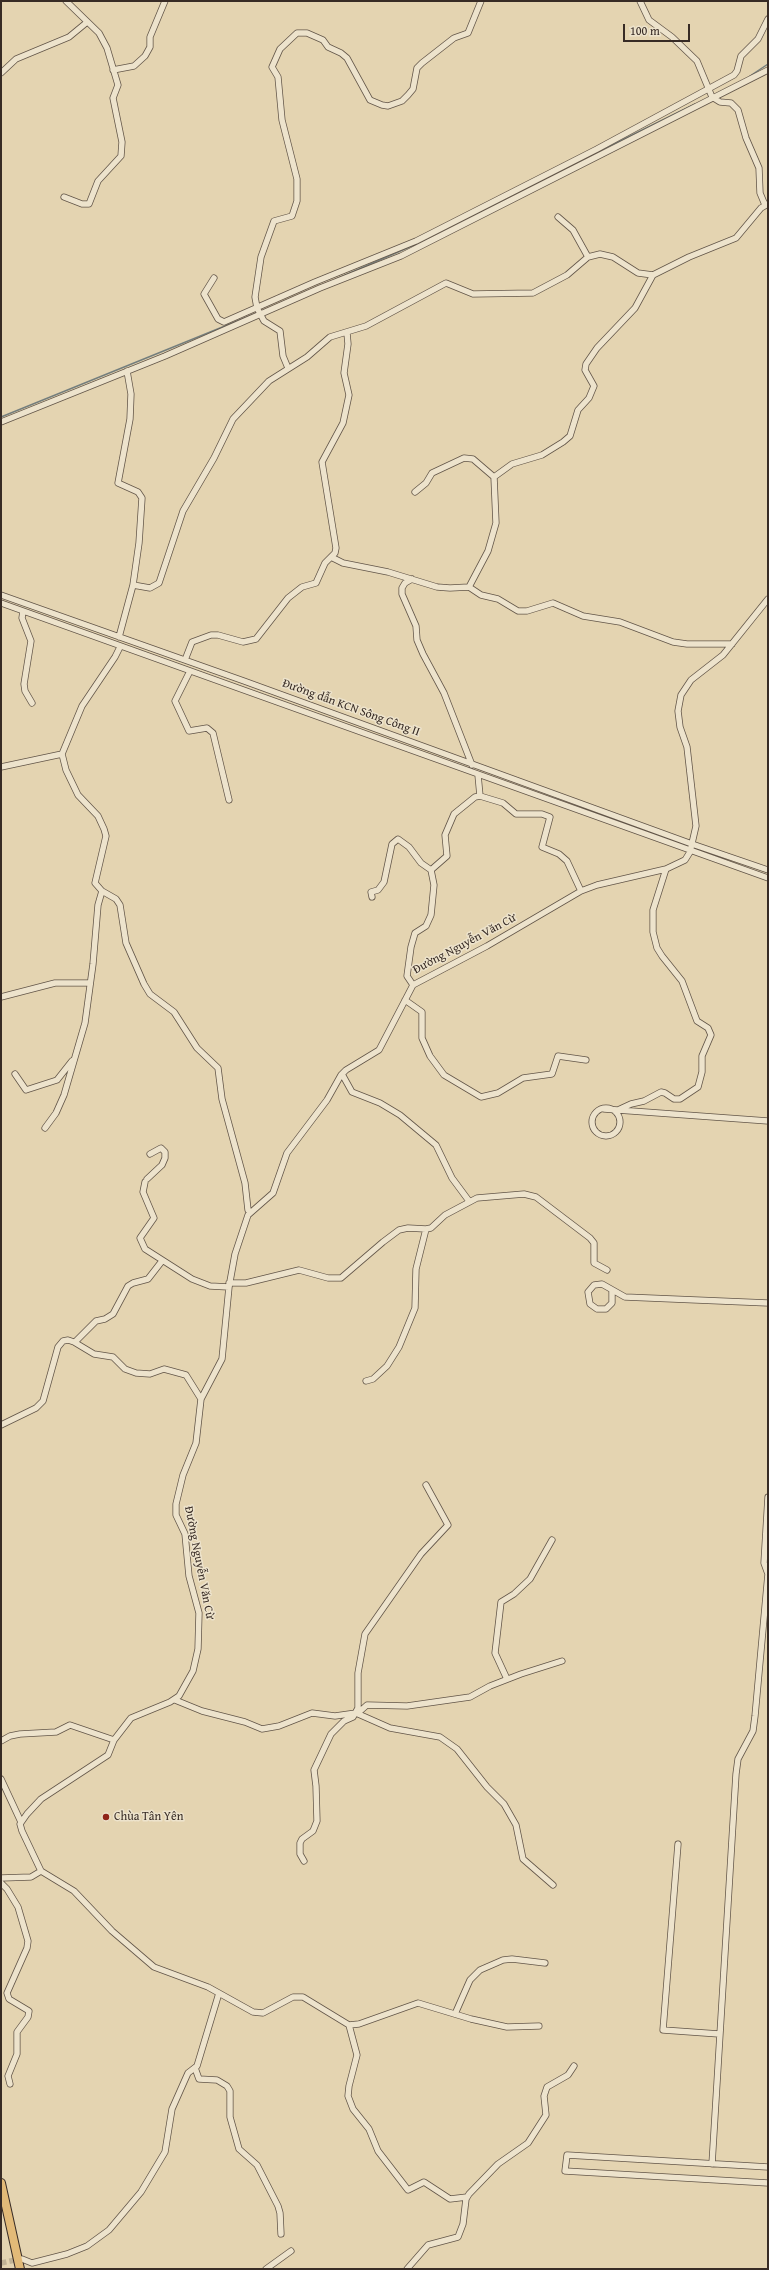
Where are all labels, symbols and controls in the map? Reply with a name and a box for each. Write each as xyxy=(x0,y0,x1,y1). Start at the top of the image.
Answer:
scale bar xyxy=(625,16,692,42)
text: 100 m xyxy=(630,22,660,39)
street label: Đường dẫn KCN Sông Công II xyxy=(280,676,422,740)
street label: Đường Nguyễn Văn Cừ xyxy=(411,911,519,977)
street label: Đường Nguyễn Văn Cừ xyxy=(181,1505,217,1621)
place label: Chùa Tân Yên xyxy=(114,1810,183,1824)
marker: Chùa Tân Yên xyxy=(101,1812,111,1822)

